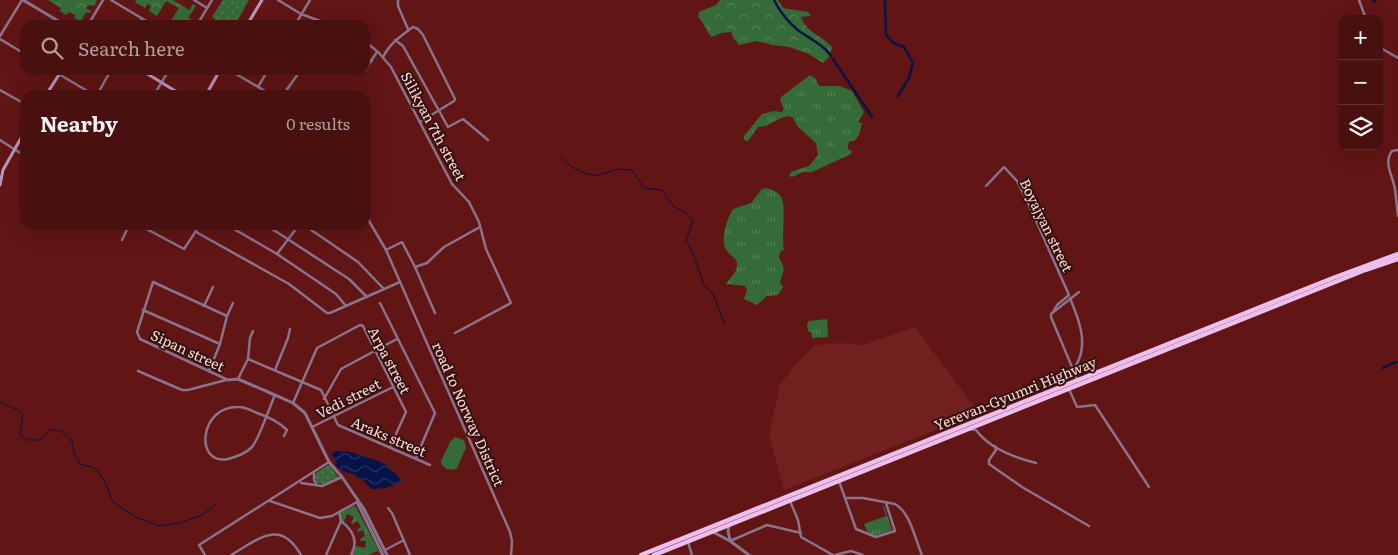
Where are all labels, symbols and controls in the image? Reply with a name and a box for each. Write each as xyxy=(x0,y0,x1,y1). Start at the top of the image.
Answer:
map controls xyxy=(1338,15,1383,150)
button: + xyxy=(1338,15,1383,60)
search box xyxy=(20,20,370,75)
icon: search xyxy=(38,34,66,62)
text: Search here xyxy=(78,34,185,62)
button: − xyxy=(1338,60,1383,105)
street label: Silikyan 7th street xyxy=(397,68,471,184)
button: layers xyxy=(1338,105,1383,150)
text: Nearby xyxy=(40,107,118,138)
text: 0 results xyxy=(286,111,350,135)
street label: Boyajyan street xyxy=(1016,175,1078,275)
street label: Arpa street xyxy=(364,323,416,397)
street label: Sipan street xyxy=(148,324,228,376)
street label: road to Norway District xyxy=(428,339,510,490)
street label: Yerevan-Gyumri Highway xyxy=(931,351,1100,435)
street label: Vedi street xyxy=(312,373,384,423)
street label: Araks street xyxy=(348,411,430,461)

